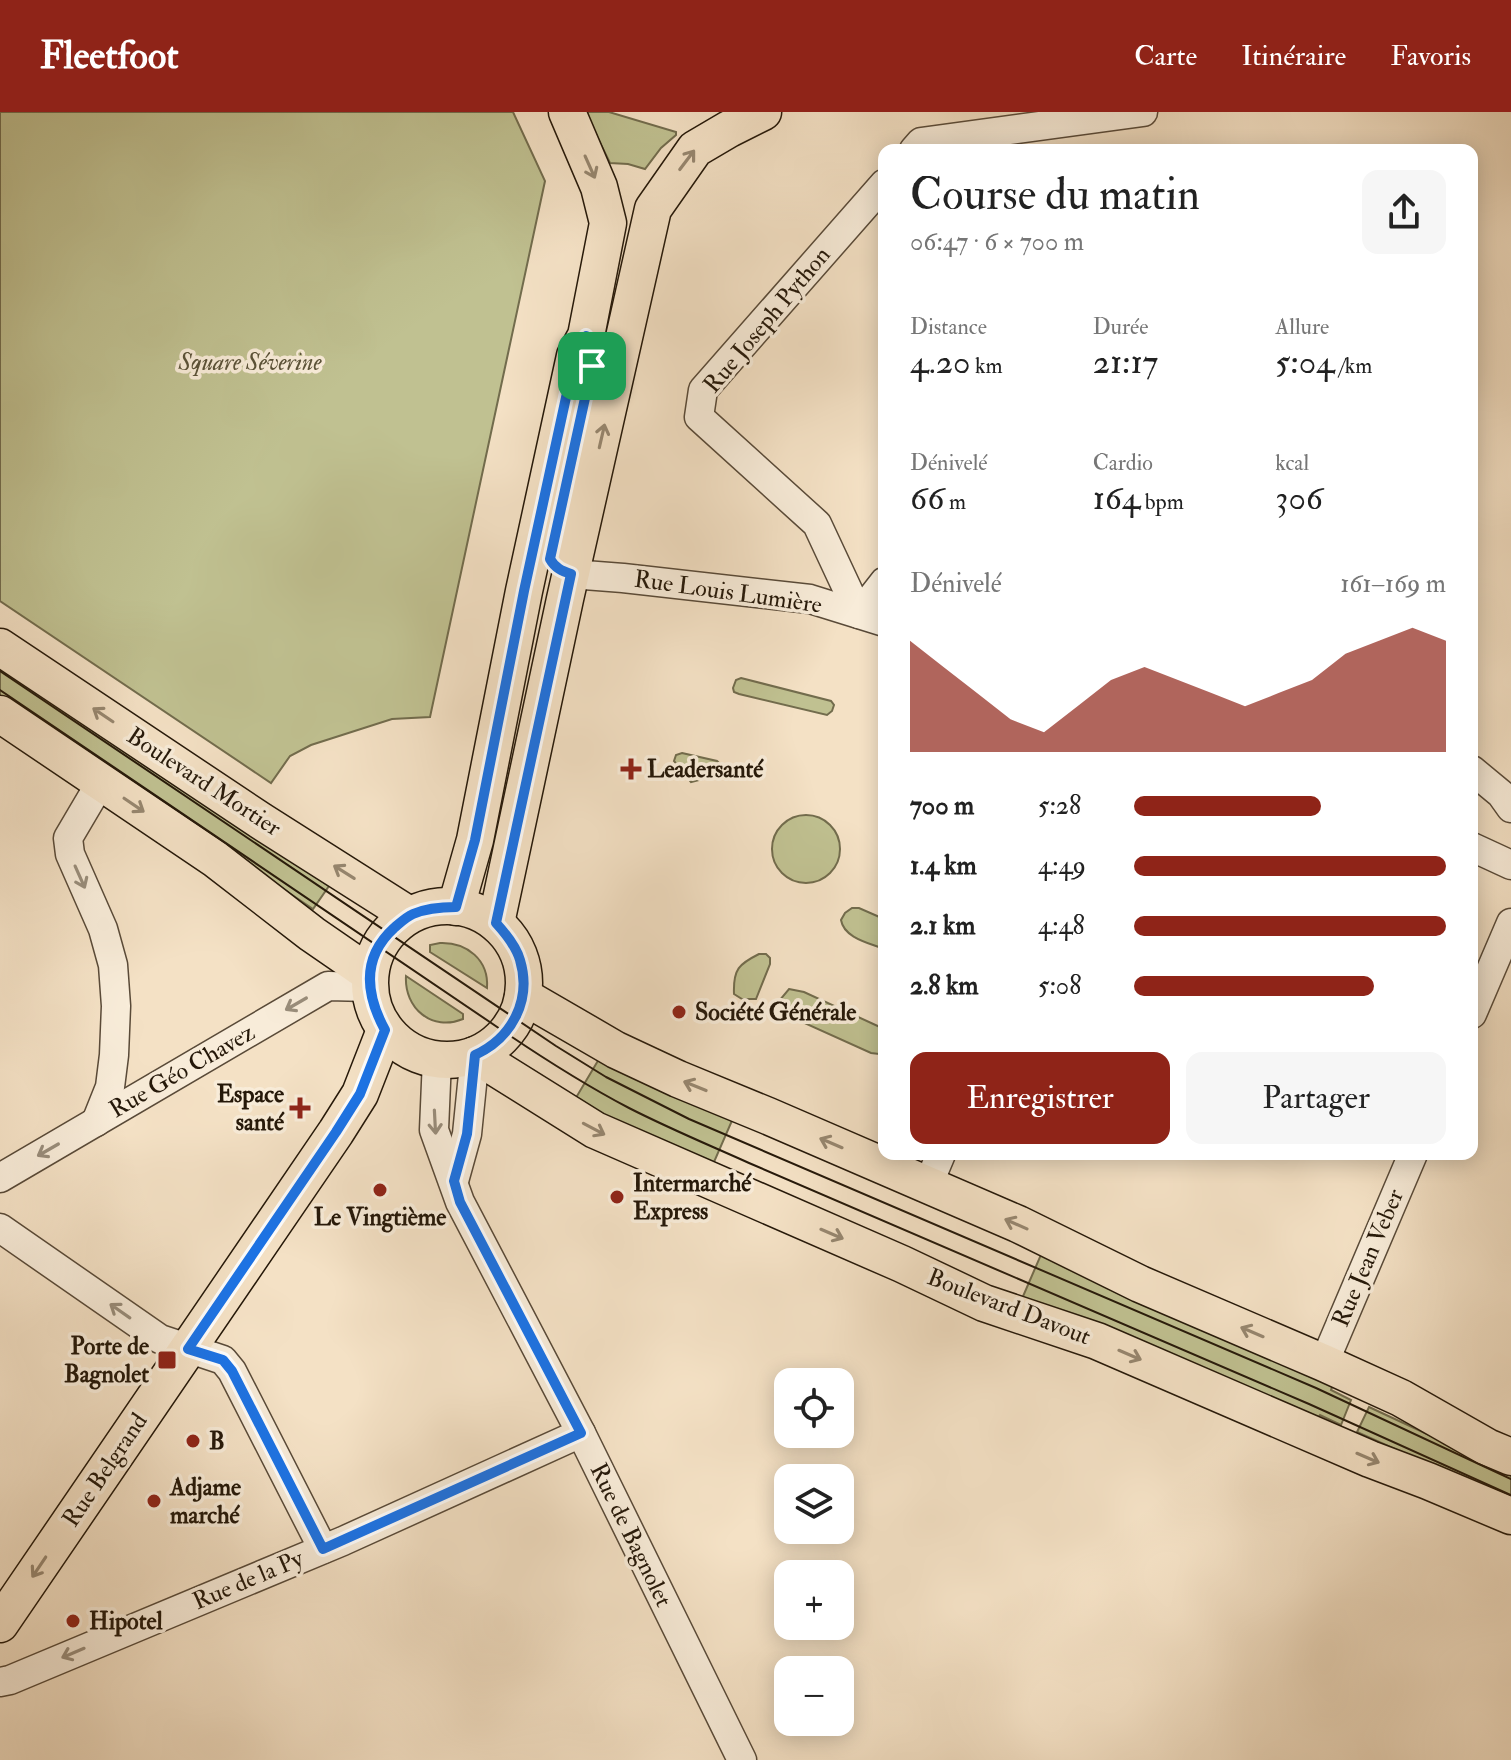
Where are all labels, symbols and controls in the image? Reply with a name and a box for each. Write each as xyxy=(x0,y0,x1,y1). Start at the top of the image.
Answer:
text: Fleetfoot xyxy=(40,32,179,80)
text: Carte xyxy=(1134,39,1197,74)
text: Itinéraire xyxy=(1241,39,1346,74)
text: Favoris xyxy=(1390,39,1471,74)
one-way arrow xyxy=(678,150,695,171)
one-way arrow xyxy=(583,154,598,179)
text: Course du matin xyxy=(910,168,1200,223)
button: share xyxy=(1362,170,1446,254)
text: 06:47 · 6 × 700 m xyxy=(910,226,1084,258)
street label: Rue Joseph Python xyxy=(697,240,837,400)
text: Distance xyxy=(910,313,987,341)
text: Durée xyxy=(1093,313,1148,341)
text: Allure xyxy=(1275,313,1329,341)
pin xyxy=(558,332,626,400)
text: 4.20 xyxy=(910,341,970,384)
text: 21:17 xyxy=(1093,341,1158,384)
text: 5:04 xyxy=(1275,341,1334,384)
icon: arrive xyxy=(570,344,614,388)
park label: Square Séverine xyxy=(178,347,322,378)
text: km xyxy=(970,352,1003,380)
text: /km xyxy=(1334,352,1372,380)
one-way arrow xyxy=(595,424,610,450)
text: Dénivelé xyxy=(910,449,987,477)
text: Cardio xyxy=(1093,449,1153,477)
text: kcal xyxy=(1275,449,1309,477)
text: 66 xyxy=(910,477,944,520)
text: 164 xyxy=(1093,477,1140,520)
text: 306 xyxy=(1275,477,1323,520)
text: m xyxy=(944,488,966,516)
text: bpm xyxy=(1140,488,1184,516)
street label: Rue Louis Lumière xyxy=(632,563,824,621)
text: Dénivelé xyxy=(910,568,1002,600)
text: 161–169 m xyxy=(1340,568,1446,600)
one-way arrow xyxy=(92,707,114,723)
street label: Boulevard Mortier xyxy=(121,721,287,843)
place label: Leadersanté xyxy=(647,754,764,785)
marker: Leadersanté xyxy=(622,760,640,778)
text: 700 m xyxy=(910,790,974,822)
text: 5:28 xyxy=(1038,790,1081,822)
one-way arrow xyxy=(123,796,145,813)
text: 1.4 km xyxy=(910,850,977,882)
text: 4:49 xyxy=(1038,850,1086,882)
one-way arrow xyxy=(73,864,88,889)
one-way arrow xyxy=(333,864,356,880)
text: 2.1 km xyxy=(910,910,976,942)
text: 4:48 xyxy=(1038,910,1085,942)
text: 2.8 km xyxy=(910,970,978,1002)
text: 5:08 xyxy=(1038,970,1081,1002)
one-way arrow xyxy=(285,997,309,1012)
place label: Société Générale xyxy=(695,997,856,1028)
marker: Société Générale xyxy=(670,1003,688,1021)
street label: Rue Géo Chavez xyxy=(104,1017,261,1125)
button: Enregistrer xyxy=(910,1052,1170,1144)
button: Partager xyxy=(1186,1052,1446,1144)
one-way arrow xyxy=(683,1078,708,1092)
place label: Espace santé xyxy=(217,1079,285,1138)
marker: Espace santé xyxy=(291,1099,309,1117)
one-way arrow xyxy=(428,1108,443,1135)
one-way arrow xyxy=(582,1122,606,1137)
one-way arrow xyxy=(819,1134,843,1149)
one-way arrow xyxy=(37,1142,60,1158)
place label: Intermarché Express xyxy=(633,1168,752,1227)
marker: Le Vingtième xyxy=(371,1181,389,1199)
street label: Rue Jean Veber xyxy=(1325,1184,1411,1332)
marker: Intermarché Express xyxy=(608,1188,626,1206)
place label: Le Vingtième xyxy=(314,1202,446,1233)
one-way arrow xyxy=(1005,1215,1029,1230)
one-way arrow xyxy=(819,1228,844,1243)
street label: Boulevard Davout xyxy=(923,1262,1095,1352)
one-way arrow xyxy=(110,1303,132,1319)
one-way arrow xyxy=(1241,1324,1265,1339)
place label: Porte de Bagnolet xyxy=(64,1331,149,1390)
marker: Porte de Bagnolet xyxy=(156,1349,178,1371)
one-way arrow xyxy=(1117,1349,1142,1364)
map controls xyxy=(774,1368,854,1736)
button: locate xyxy=(774,1368,854,1448)
street label: Rue Belgrand xyxy=(55,1407,155,1533)
place label: B xyxy=(209,1426,225,1457)
marker: B xyxy=(184,1432,202,1450)
one-way arrow xyxy=(1355,1452,1380,1467)
street label: Rue de Bagnolet xyxy=(583,1458,679,1612)
button: layers xyxy=(774,1464,854,1544)
place label: Adjame marché xyxy=(169,1472,241,1531)
marker: Adjame marché xyxy=(145,1492,163,1510)
street label: Rue de la Py xyxy=(188,1543,308,1617)
one-way arrow xyxy=(31,1555,47,1577)
button: + xyxy=(774,1560,854,1640)
place label: Hipotel xyxy=(89,1606,163,1637)
marker: Hipotel xyxy=(64,1612,82,1630)
one-way arrow xyxy=(61,1647,86,1662)
button: − xyxy=(774,1656,854,1736)

